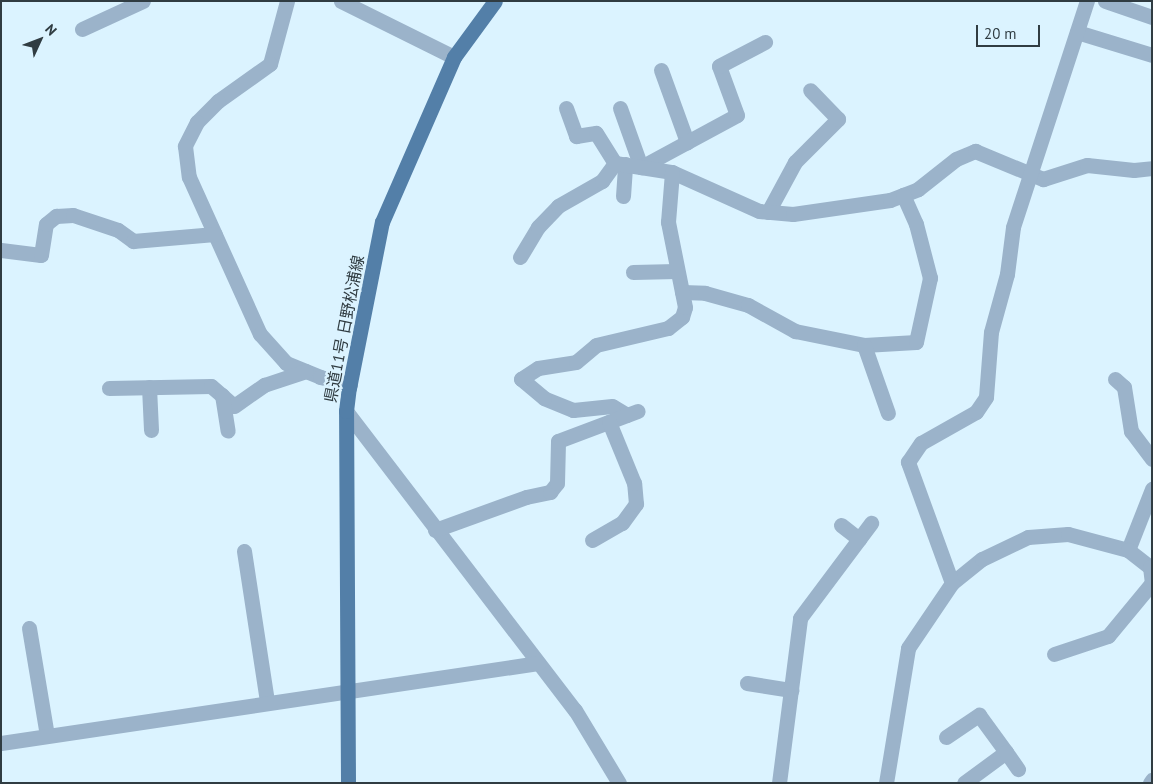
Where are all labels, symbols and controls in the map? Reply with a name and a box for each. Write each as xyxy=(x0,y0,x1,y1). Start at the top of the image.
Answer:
north arrow xyxy=(15,15,65,65)
scale bar xyxy=(978,15,1042,47)
text: N xyxy=(41,20,61,39)
text: 20 m xyxy=(984,24,1017,43)
street label: 県道11号 日野松浦線 xyxy=(320,254,368,404)

